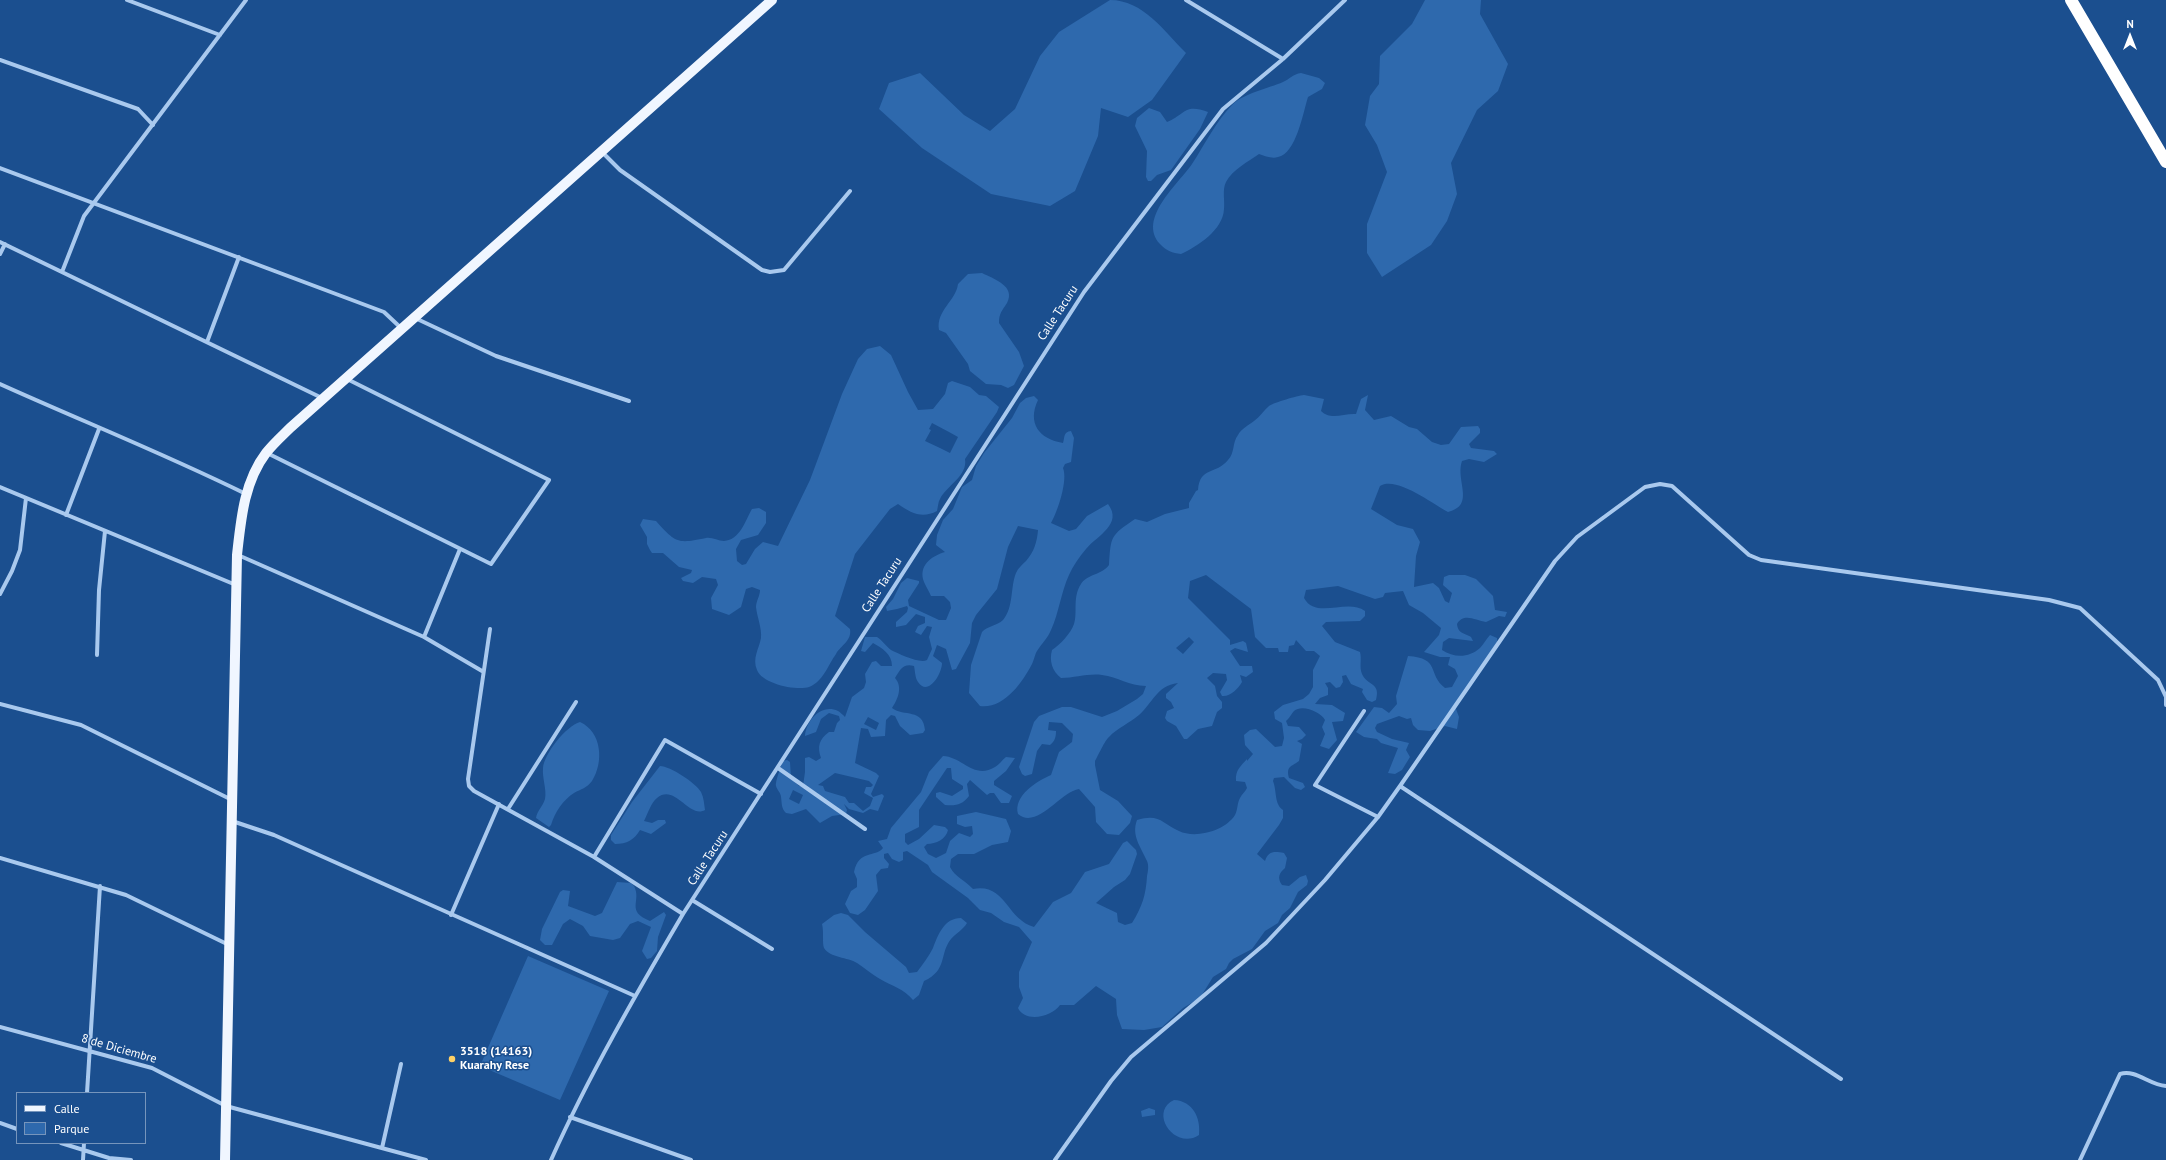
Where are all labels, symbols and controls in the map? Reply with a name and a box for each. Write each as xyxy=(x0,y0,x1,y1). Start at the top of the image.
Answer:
north arrow xyxy=(2110,16,2150,56)
text: N xyxy=(2126,17,2134,31)
street label: Calle Tacuru xyxy=(1035,283,1081,343)
street label: Calle Tacuru xyxy=(859,555,905,615)
street label: Calle Tacuru xyxy=(685,828,731,888)
street label: 8 de Diciembre xyxy=(80,1031,158,1067)
place label: 3518 (14163) Kuarahy Rese xyxy=(460,1045,532,1073)
marker: 3518 (14163) Kuarahy Rese xyxy=(447,1054,457,1064)
legend xyxy=(16,1092,146,1144)
text: Calle xyxy=(54,1101,80,1116)
text: Parque xyxy=(54,1121,89,1136)

